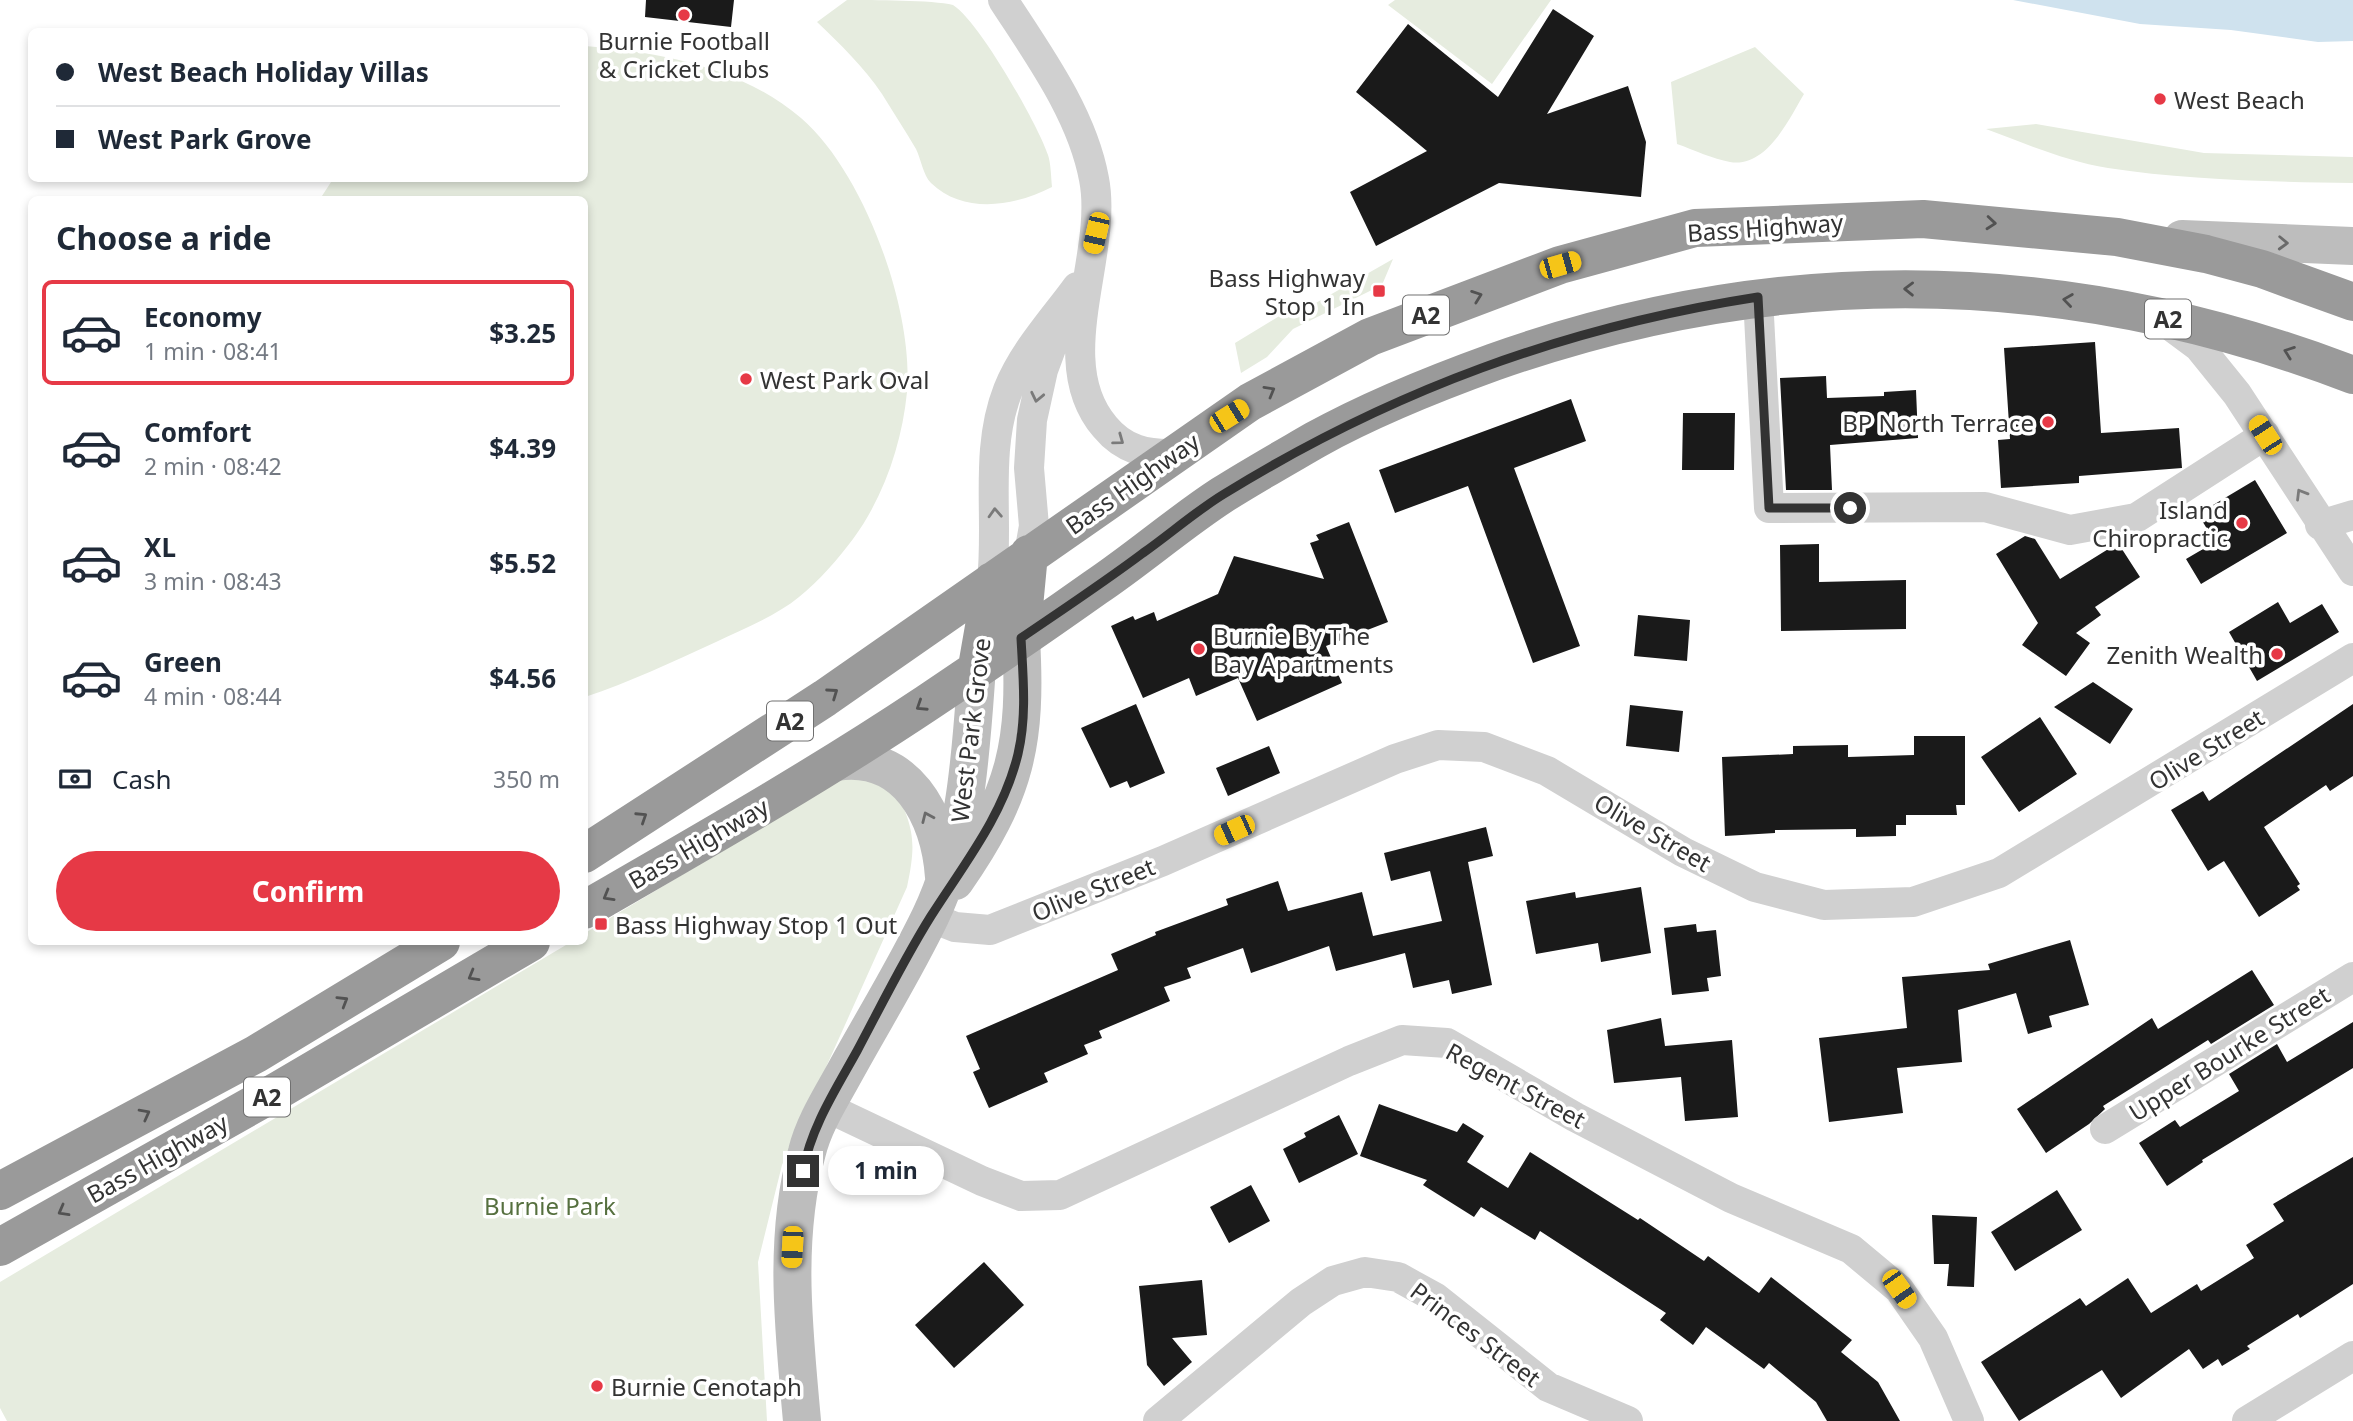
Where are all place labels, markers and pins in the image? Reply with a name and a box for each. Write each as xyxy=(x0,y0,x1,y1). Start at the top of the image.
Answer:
marker: Burnie Football & Cricket Clubs xyxy=(676,7,692,23)
place label: Burnie Football & Cricket Clubs xyxy=(598,24,770,85)
place label: West Beach xyxy=(2174,83,2305,116)
marker: West Beach xyxy=(2152,91,2168,107)
place label: Bass Highway Stop 1 In xyxy=(1209,261,1366,322)
marker: Bass Highway Stop 1 In xyxy=(1371,283,1387,299)
place label: West Park Oval xyxy=(760,363,929,396)
marker: West Park Oval xyxy=(738,371,754,387)
place label: BP North Terrace xyxy=(1842,406,2034,439)
marker: BP North Terrace xyxy=(2040,414,2056,430)
place label: Island Chiropractic xyxy=(2092,493,2228,554)
marker: Island Chiropractic xyxy=(2234,515,2250,531)
place label: Burnie By The Bay Apartments xyxy=(1213,619,1394,680)
place label: Zenith Wealth xyxy=(2106,638,2263,671)
marker: Burnie By The Bay Apartments xyxy=(1191,641,1207,657)
marker: Zenith Wealth xyxy=(2269,646,2285,662)
place label: Bass Highway Stop 1 Out xyxy=(615,908,898,941)
marker: Bass Highway Stop 1 Out xyxy=(593,916,609,932)
place label: Burnie Cenotaph xyxy=(611,1370,802,1403)
marker: Burnie Cenotaph xyxy=(589,1378,605,1394)

